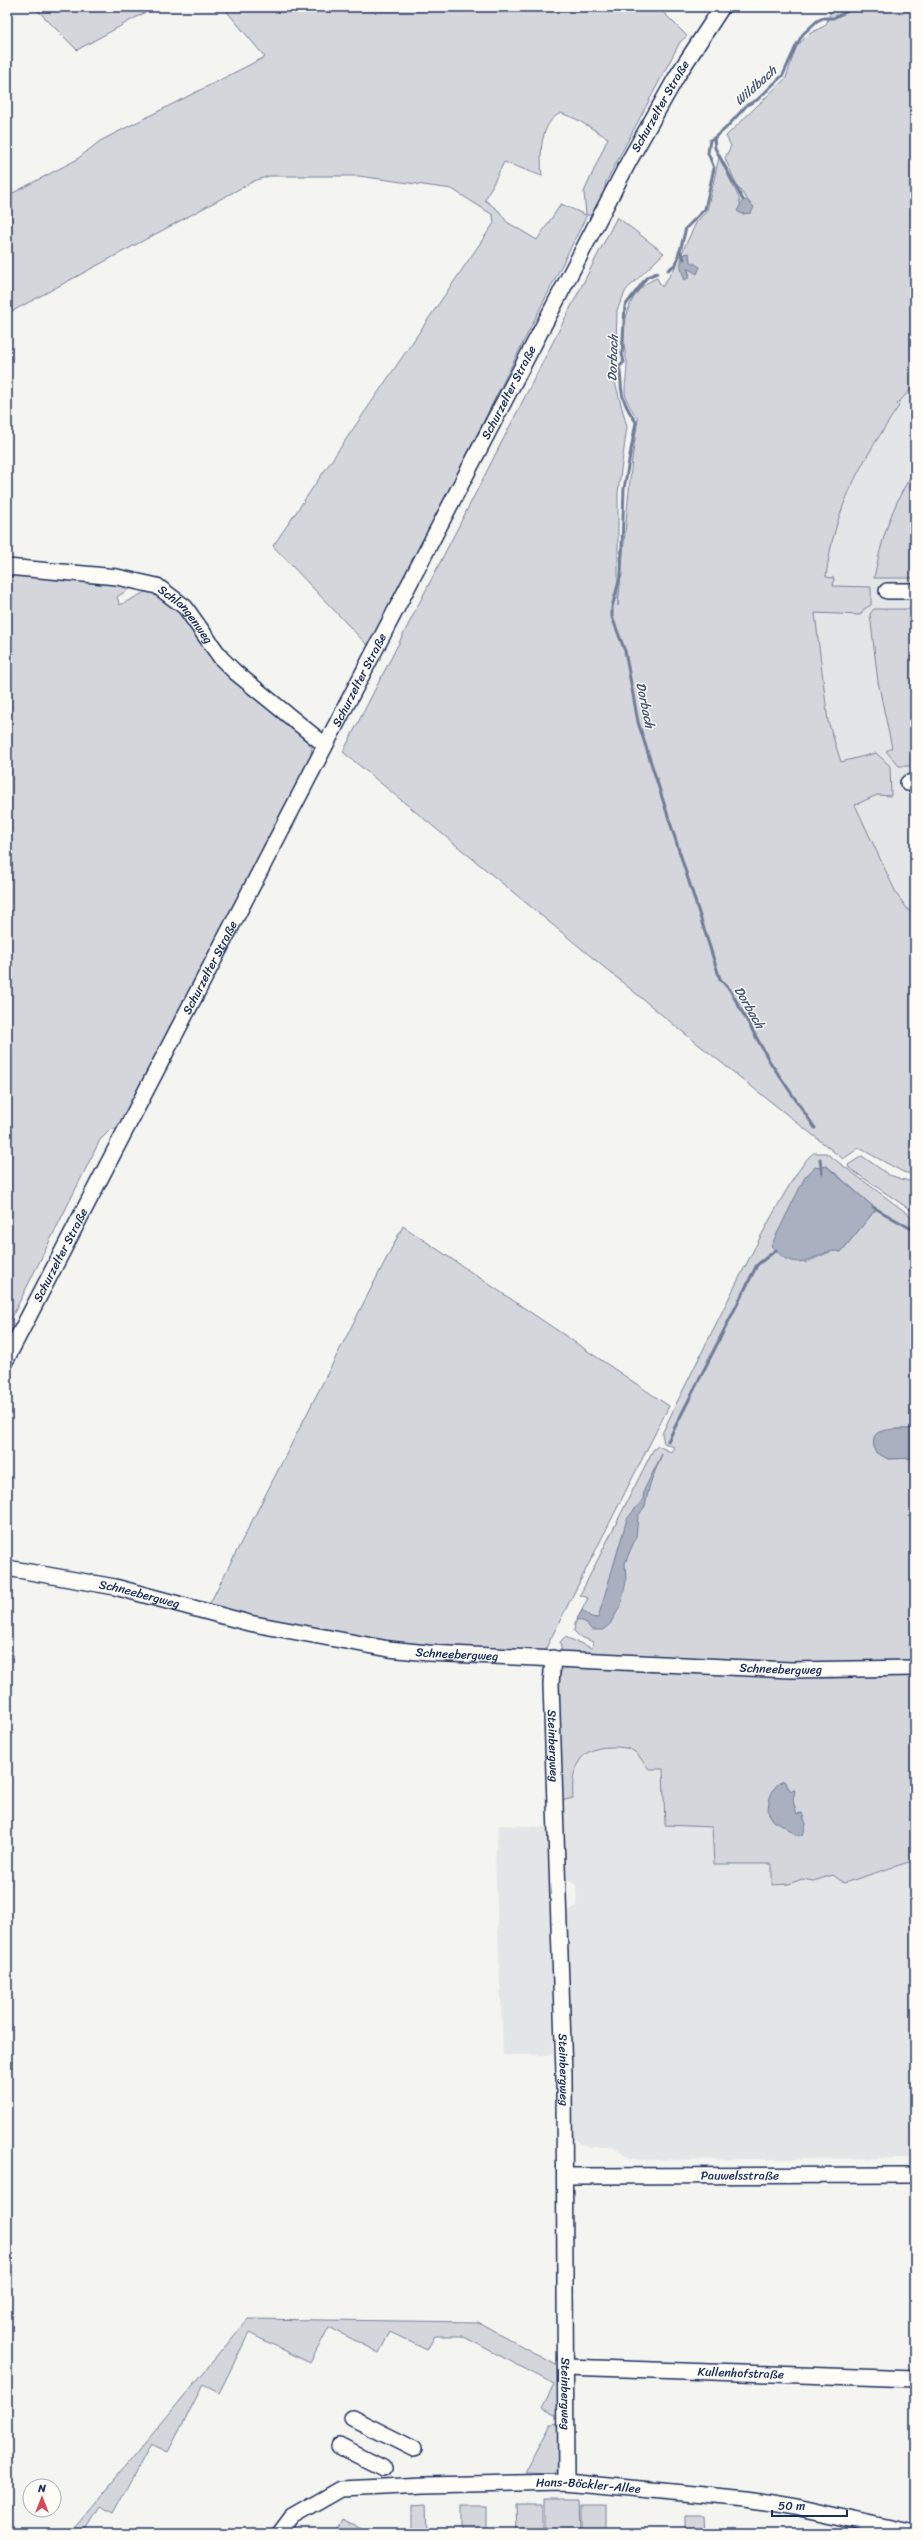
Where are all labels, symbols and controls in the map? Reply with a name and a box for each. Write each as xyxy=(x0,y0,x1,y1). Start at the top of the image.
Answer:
street label: Schurzelter Straße xyxy=(625,56,696,157)
water label: Wildbach xyxy=(729,59,783,111)
water label: Dorbach xyxy=(600,333,625,382)
street label: Schurzelter Straße xyxy=(475,342,542,444)
street label: Schlangenweg xyxy=(153,579,219,648)
street label: Schurzelter Straße xyxy=(326,629,393,731)
water label: Dorbach xyxy=(629,680,662,731)
street label: Schurzelter Straße xyxy=(176,917,243,1019)
water label: Dorbach xyxy=(728,981,772,1034)
street label: Schurzelter Straße xyxy=(27,1204,94,1306)
street label: Schneebergweg xyxy=(97,1573,182,1615)
street label: Schneebergweg xyxy=(415,1641,499,1667)
street label: Schneebergweg xyxy=(739,1657,822,1681)
street label: Steinbergweg xyxy=(541,1709,565,1782)
street label: Steinbergweg xyxy=(552,2033,575,2106)
street label: Pauwelsstraße xyxy=(701,2164,779,2187)
street label: Steinbergweg xyxy=(554,2357,577,2430)
street label: Kullenhofstraße xyxy=(697,2361,784,2385)
street label: Hans-Böckler-Allee xyxy=(536,2471,642,2500)
north arrow xyxy=(22,2478,62,2518)
text: N xyxy=(37,2479,46,2498)
scale bar xyxy=(772,2492,847,2518)
text: 50 m xyxy=(778,2495,805,2517)

